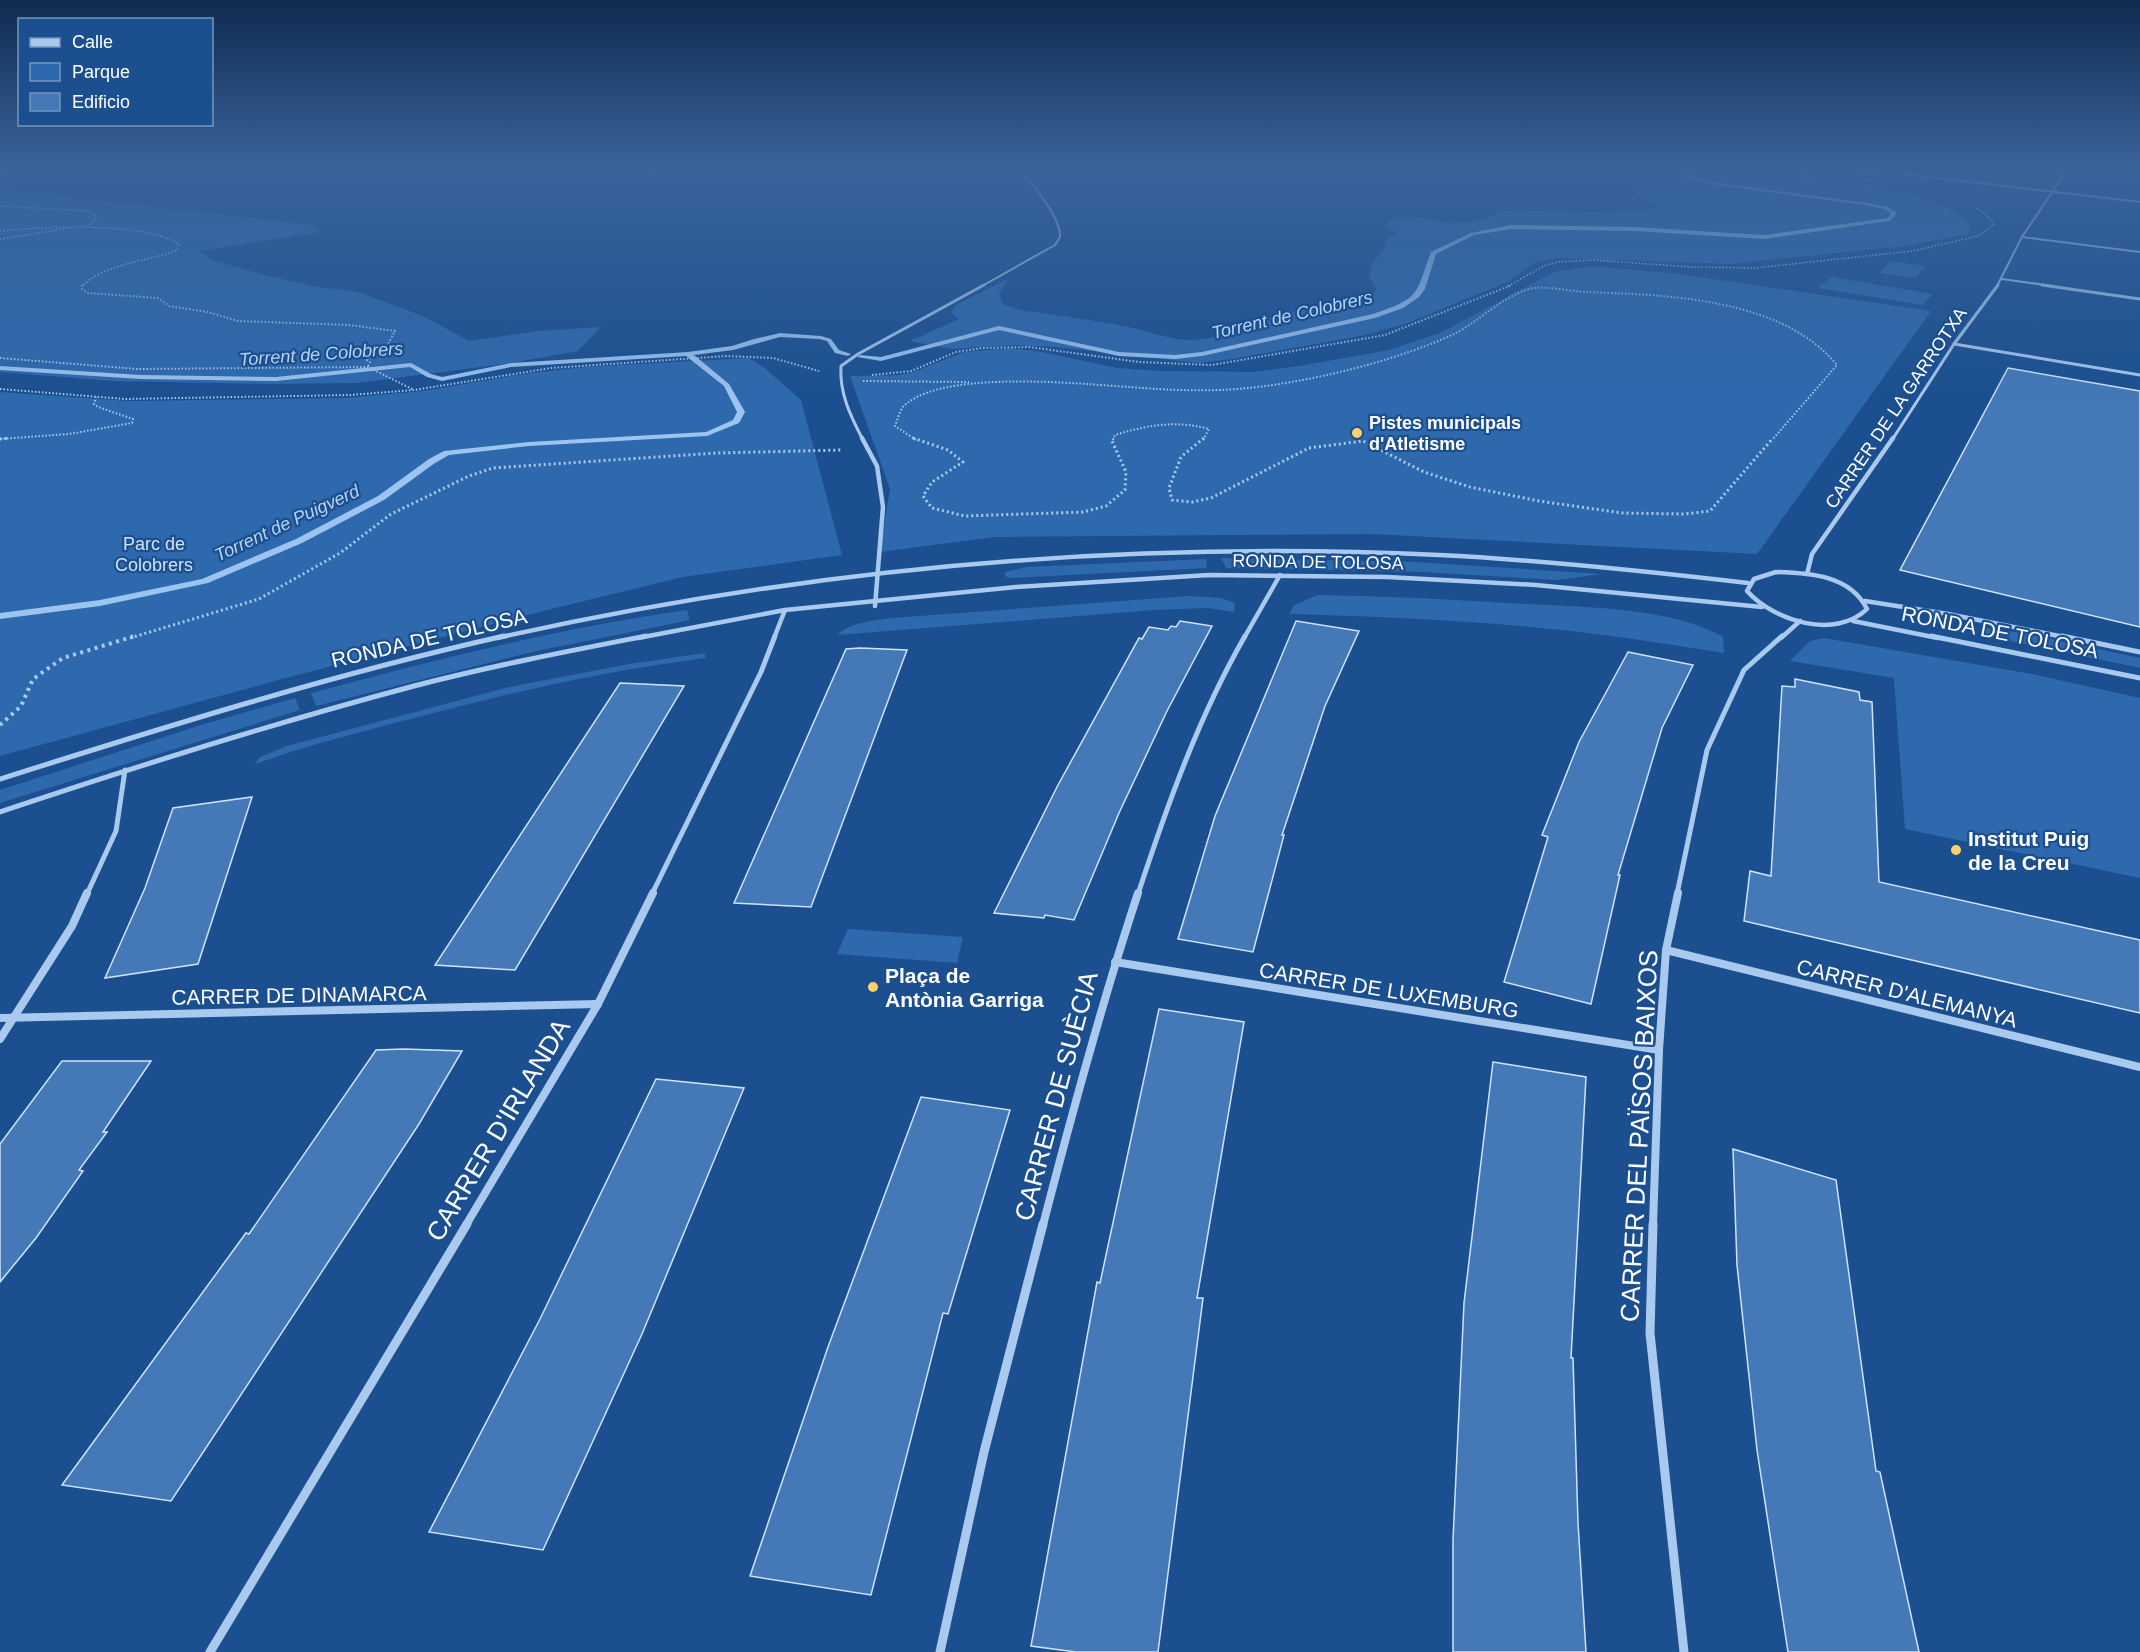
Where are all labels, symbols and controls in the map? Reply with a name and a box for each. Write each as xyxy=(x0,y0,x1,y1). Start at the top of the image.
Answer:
legend xyxy=(18,18,213,126)
text: Calle xyxy=(72,32,113,52)
text: Parque xyxy=(72,62,130,82)
text: Edificio xyxy=(72,92,130,112)
water label: Torrent de Colobrers xyxy=(1210,287,1374,343)
street label: CARRER DE LA GARROTXA xyxy=(1821,304,1971,512)
water label: Torrent de Colobrers xyxy=(238,338,404,370)
place label: Pistes municipals d'Atletisme xyxy=(1369,413,1521,454)
marker: Pistes municipals d'Atletisme xyxy=(1350,426,1364,440)
water label: Torrent de Puigverd xyxy=(211,480,363,565)
park label: Parc de Colobrers xyxy=(115,534,193,575)
street label: RONDA DE TOLOSA xyxy=(1232,551,1404,573)
street label: RONDA DE TOLOSA xyxy=(1900,602,2100,662)
street label: RONDA DE TOLOSA xyxy=(329,604,529,672)
place label: Institut Puig de la Creu xyxy=(1968,827,2089,874)
marker: Institut Puig de la Creu xyxy=(1949,843,1963,857)
street label: CARRER DEL PAÏSOS BAIXOS xyxy=(1614,949,1664,1323)
street label: CARRER D'ALEMANYA xyxy=(1794,954,2020,1032)
street label: CARRER DE LUXEMBURG xyxy=(1258,958,1520,1022)
place label: Plaça de Antònia Garriga xyxy=(885,964,1044,1011)
street label: CARRER DE SUÈCIA xyxy=(1008,967,1104,1224)
marker: Plaça de Antònia Garriga xyxy=(866,980,880,994)
street label: CARRER DE DINAMARCA xyxy=(171,981,427,1009)
street label: CARRER D'IRLANDA xyxy=(420,1013,576,1246)

